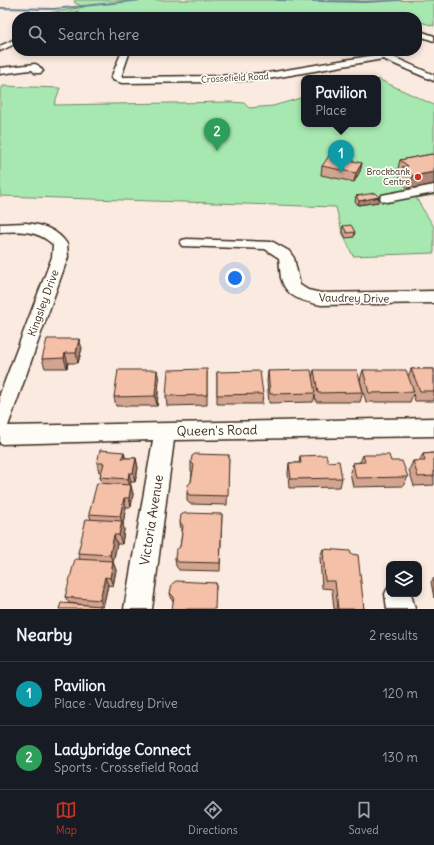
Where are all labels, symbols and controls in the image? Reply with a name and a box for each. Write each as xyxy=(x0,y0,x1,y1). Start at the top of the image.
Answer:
search box xyxy=(12,12,422,56)
icon: search xyxy=(26,23,48,45)
text: Search here xyxy=(58,25,139,44)
street label: Crossefield Road xyxy=(201,70,269,85)
popup xyxy=(301,75,381,127)
text: Pavilion xyxy=(315,83,367,102)
text: Place xyxy=(315,102,347,119)
pin: 2 xyxy=(204,118,230,151)
pin: 1 xyxy=(328,140,354,173)
place label: Brockbank Centre xyxy=(366,166,410,187)
marker: Brockbank Centre xyxy=(413,172,423,182)
street label: Kingsley Drive xyxy=(24,268,62,338)
your location xyxy=(225,268,245,288)
street label: Vaudrey Drive xyxy=(319,290,389,306)
street label: Queen's Road xyxy=(177,421,258,440)
street label: Victoria Avenue xyxy=(136,473,167,567)
map controls xyxy=(386,561,422,597)
button: layers xyxy=(386,561,422,597)
text: Nearby xyxy=(16,624,72,646)
text: 2 results xyxy=(369,627,418,644)
text: Pavilion xyxy=(54,676,106,695)
text: 1 xyxy=(26,685,32,702)
text: 120 m xyxy=(383,685,418,702)
text: Place · Vaudrey Drive xyxy=(54,695,178,712)
text: Ladybridge Connect xyxy=(54,740,191,759)
text: 2 xyxy=(25,749,33,766)
text: 130 m xyxy=(382,749,418,766)
text: Sports · Crossefield Road xyxy=(54,759,199,776)
tab: Map xyxy=(55,799,77,837)
tab: Directions xyxy=(188,799,238,837)
tab: Saved xyxy=(348,799,379,837)

